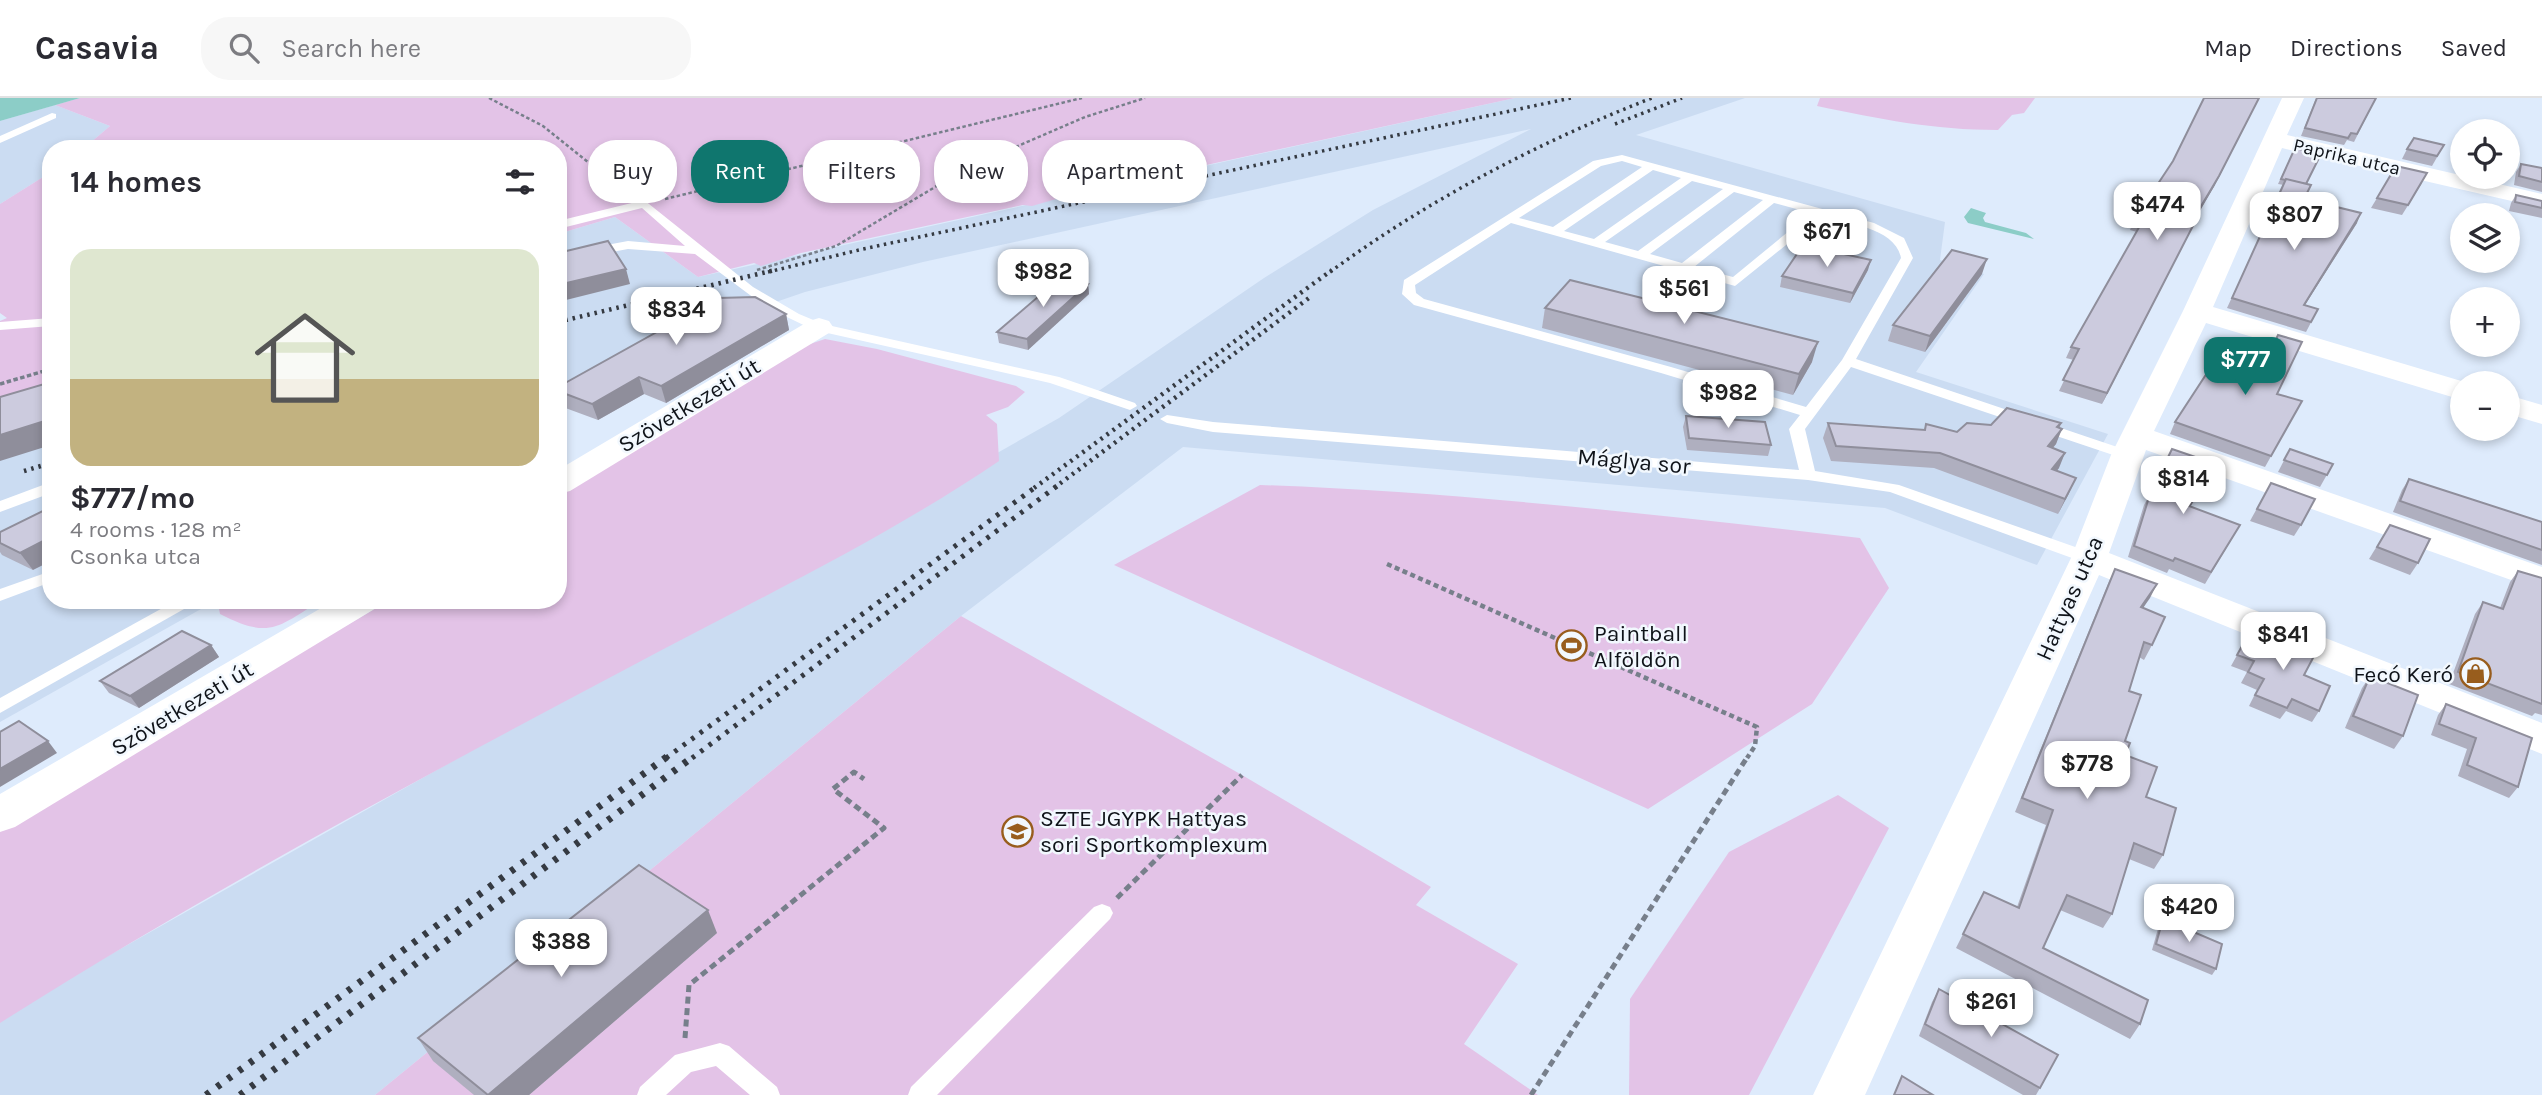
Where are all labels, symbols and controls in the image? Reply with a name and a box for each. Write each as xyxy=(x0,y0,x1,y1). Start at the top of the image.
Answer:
search box xyxy=(201,17,691,80)
text: Casavia xyxy=(35,29,159,67)
icon: search xyxy=(225,29,263,67)
text: Search here xyxy=(281,33,421,64)
text: Map xyxy=(2204,34,2252,62)
text: Directions xyxy=(2290,34,2403,62)
text: Saved xyxy=(2441,34,2507,62)
map controls xyxy=(2450,119,2520,441)
button: locate xyxy=(2450,119,2520,189)
street label: Paprika utca xyxy=(2291,134,2402,180)
chip: Buy xyxy=(588,140,677,203)
chip: Rent xyxy=(691,140,789,203)
chip: Filters xyxy=(803,140,920,203)
chip: New xyxy=(934,140,1028,203)
chip: Apartment xyxy=(1042,140,1207,203)
icon: filters xyxy=(501,163,539,201)
text: 14 homes xyxy=(70,164,202,200)
pin: $474 xyxy=(2116,183,2198,242)
text: $474 xyxy=(2130,191,2184,218)
pin: $807 xyxy=(2253,192,2335,252)
text: $807 xyxy=(2266,201,2322,228)
button: layers xyxy=(2450,203,2520,273)
pin: $671 xyxy=(1786,209,1868,269)
text: $671 xyxy=(1802,218,1852,245)
pin: $982 xyxy=(1002,250,1084,309)
text: $982 xyxy=(1014,258,1072,285)
pin: $561 xyxy=(1643,266,1725,326)
text: $561 xyxy=(1658,275,1710,302)
button: + xyxy=(2450,287,2520,357)
pin: $834 xyxy=(635,288,717,347)
icon: home xyxy=(242,295,368,421)
text: $834 xyxy=(647,296,705,323)
pin: $777 xyxy=(2204,338,2286,397)
text: $777 xyxy=(2220,346,2270,373)
street label: Szövetkezeti út xyxy=(614,352,765,458)
pin: $982 xyxy=(1687,370,1769,430)
button: − xyxy=(2450,371,2520,441)
text: $982 xyxy=(1699,379,1757,406)
street label: Máglya sor xyxy=(1576,443,1692,480)
pin: $814 xyxy=(2142,456,2224,516)
text: $814 xyxy=(2157,465,2209,492)
text: $777/mo xyxy=(70,480,195,516)
text: 4 rooms · 128 m² xyxy=(70,516,242,543)
street label: Hattyas utca xyxy=(2030,532,2109,665)
text: Csonka utca xyxy=(70,543,201,570)
pin: $841 xyxy=(2242,612,2324,672)
place label: Paintball Alföldön xyxy=(1594,620,1688,673)
text: $841 xyxy=(2257,621,2309,648)
sports icon: Paintball Alföldön xyxy=(1554,629,1588,663)
street label: Szövetkezeti út xyxy=(107,655,258,761)
shop icon: Fecó Keró xyxy=(2459,657,2493,691)
place label: Fecó Keró xyxy=(2353,661,2453,688)
pin: $778 xyxy=(2046,742,2128,801)
text: $778 xyxy=(2060,750,2114,777)
place label: SZTE JGYPK Hattyas sori Sportkomplexum xyxy=(1040,805,1268,858)
school or university icon: SZTE JGYPK Hattyas sori Sportkomplexum xyxy=(1000,814,1034,848)
pin: $420 xyxy=(2148,884,2230,944)
text: $420 xyxy=(2160,893,2218,920)
pin: $388 xyxy=(520,920,602,979)
text: $388 xyxy=(531,928,591,955)
pin: $261 xyxy=(1950,979,2032,1039)
text: $261 xyxy=(1965,988,2017,1015)

